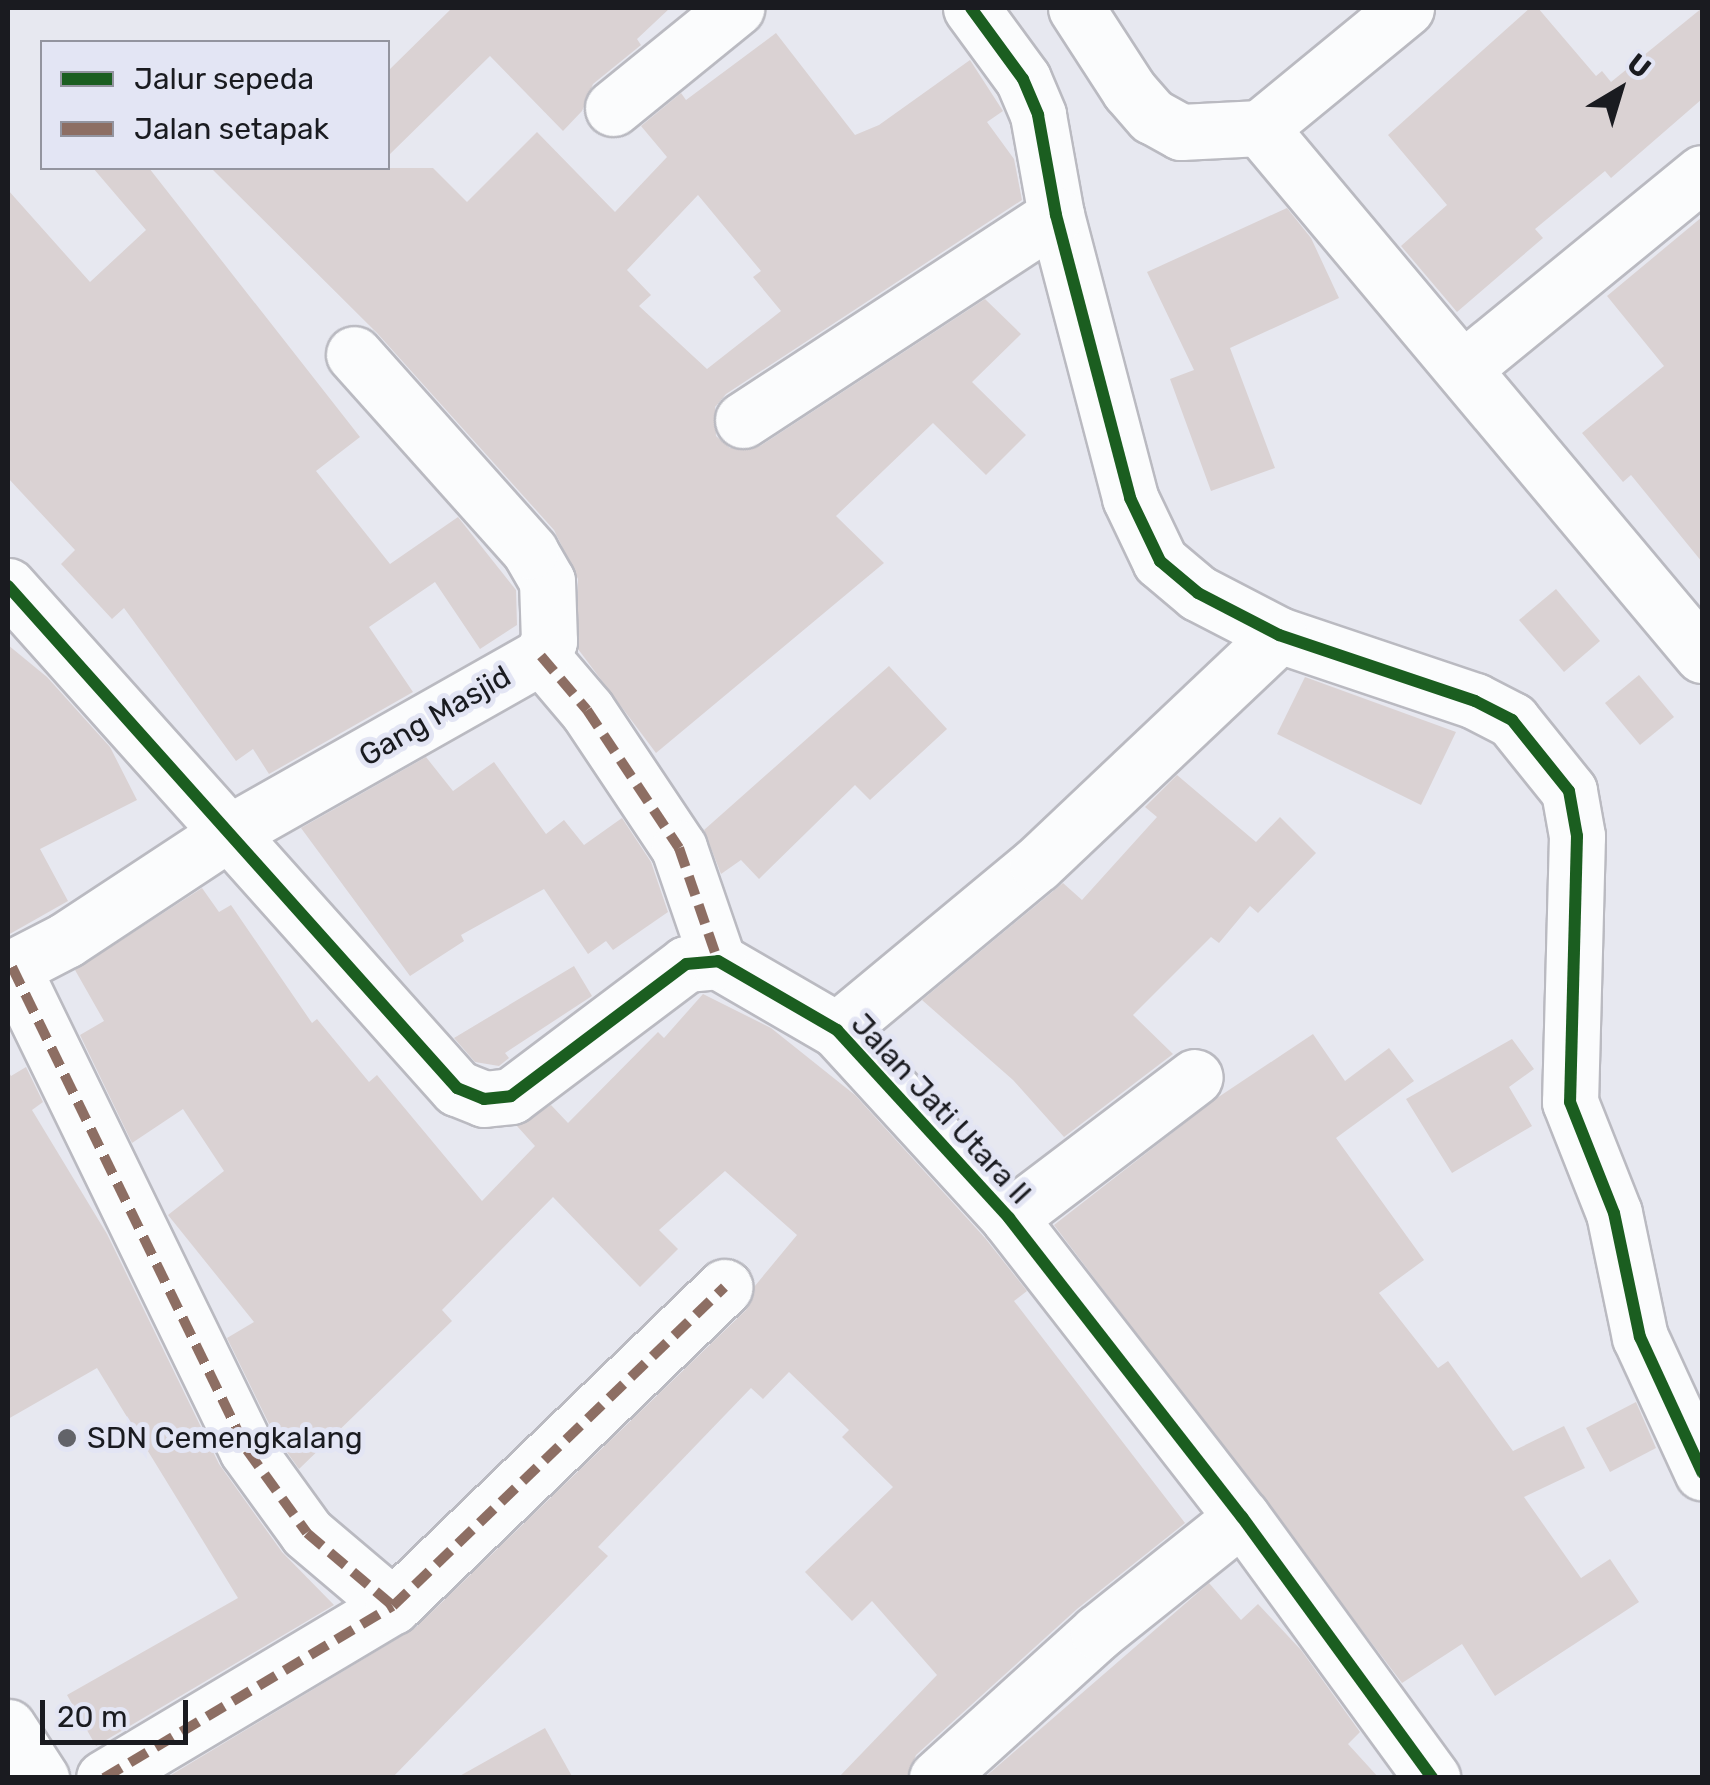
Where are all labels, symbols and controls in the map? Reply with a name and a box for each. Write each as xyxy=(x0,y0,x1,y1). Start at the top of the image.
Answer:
legend xyxy=(40,40,390,170)
north arrow xyxy=(1570,40,1670,140)
text: U xyxy=(1621,47,1657,85)
text: Jalur sepeda xyxy=(134,61,314,97)
text: Jalan setapak xyxy=(134,111,329,147)
street label: Gang Masjid xyxy=(353,658,517,774)
street label: Jalan Jati Utara II xyxy=(844,1006,1038,1212)
place label: SDN Cemengkalang xyxy=(87,1420,363,1456)
marker: SDN Cemengkalang xyxy=(56,1427,78,1449)
scale bar xyxy=(45,1680,192,1742)
text: 20 m xyxy=(57,1699,128,1735)

